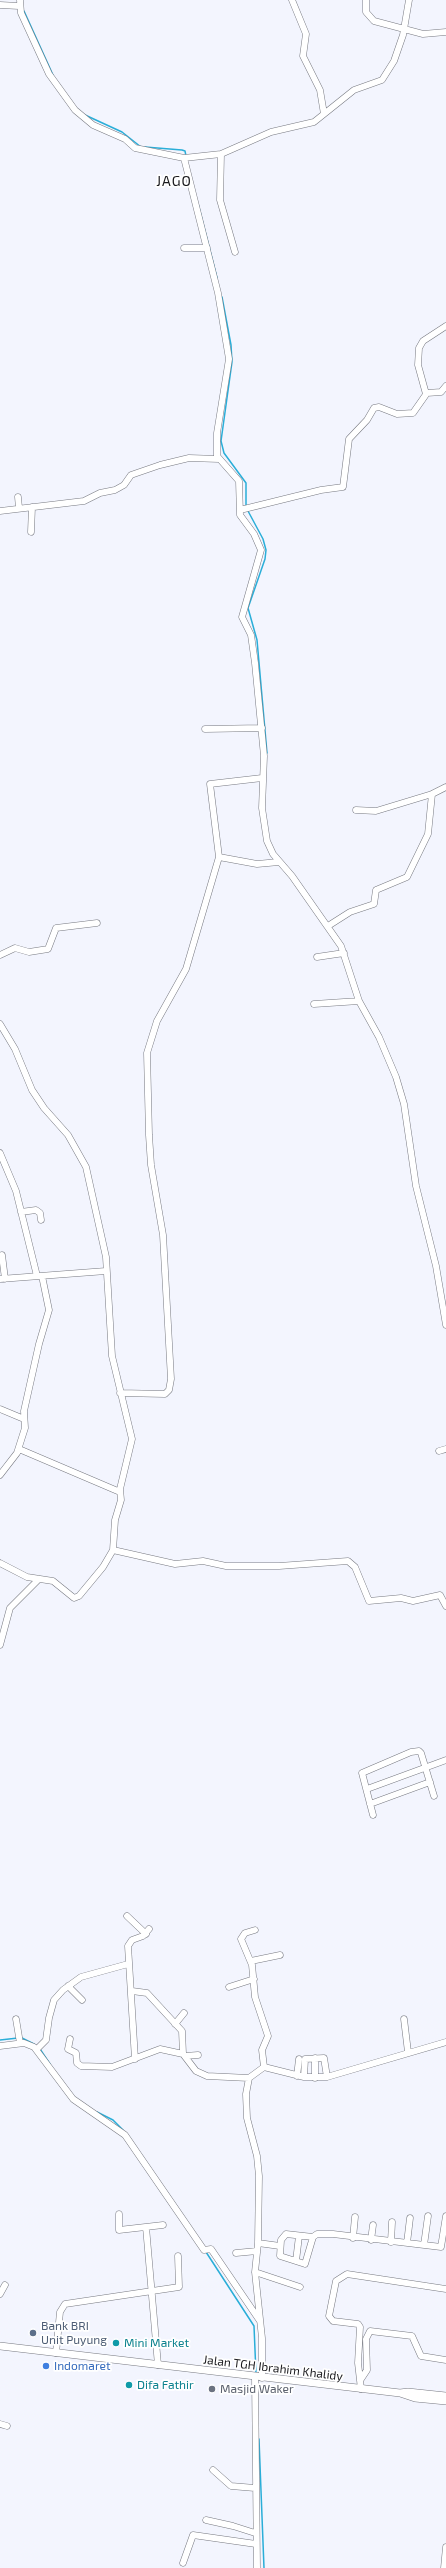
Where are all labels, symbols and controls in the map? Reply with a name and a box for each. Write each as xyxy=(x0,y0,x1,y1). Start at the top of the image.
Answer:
district label: JAGO xyxy=(156,173,192,189)
place label: Bank BRI Unit Puyung xyxy=(41,2319,107,2347)
marker: Bank BRI Unit Puyung xyxy=(28,2328,38,2338)
place label: Mini Market xyxy=(124,2336,189,2350)
marker: Mini Market xyxy=(111,2338,121,2348)
street label: Jalan TGH Ibrahim Khalidy xyxy=(202,2352,344,2384)
place label: Indomaret xyxy=(54,2359,111,2373)
marker: Indomaret xyxy=(41,2361,51,2371)
place label: Difa Fathir xyxy=(137,2378,194,2392)
marker: Difa Fathir xyxy=(124,2380,134,2390)
place label: Masjid Waker xyxy=(220,2382,294,2396)
marker: Masjid Waker xyxy=(207,2384,217,2394)

